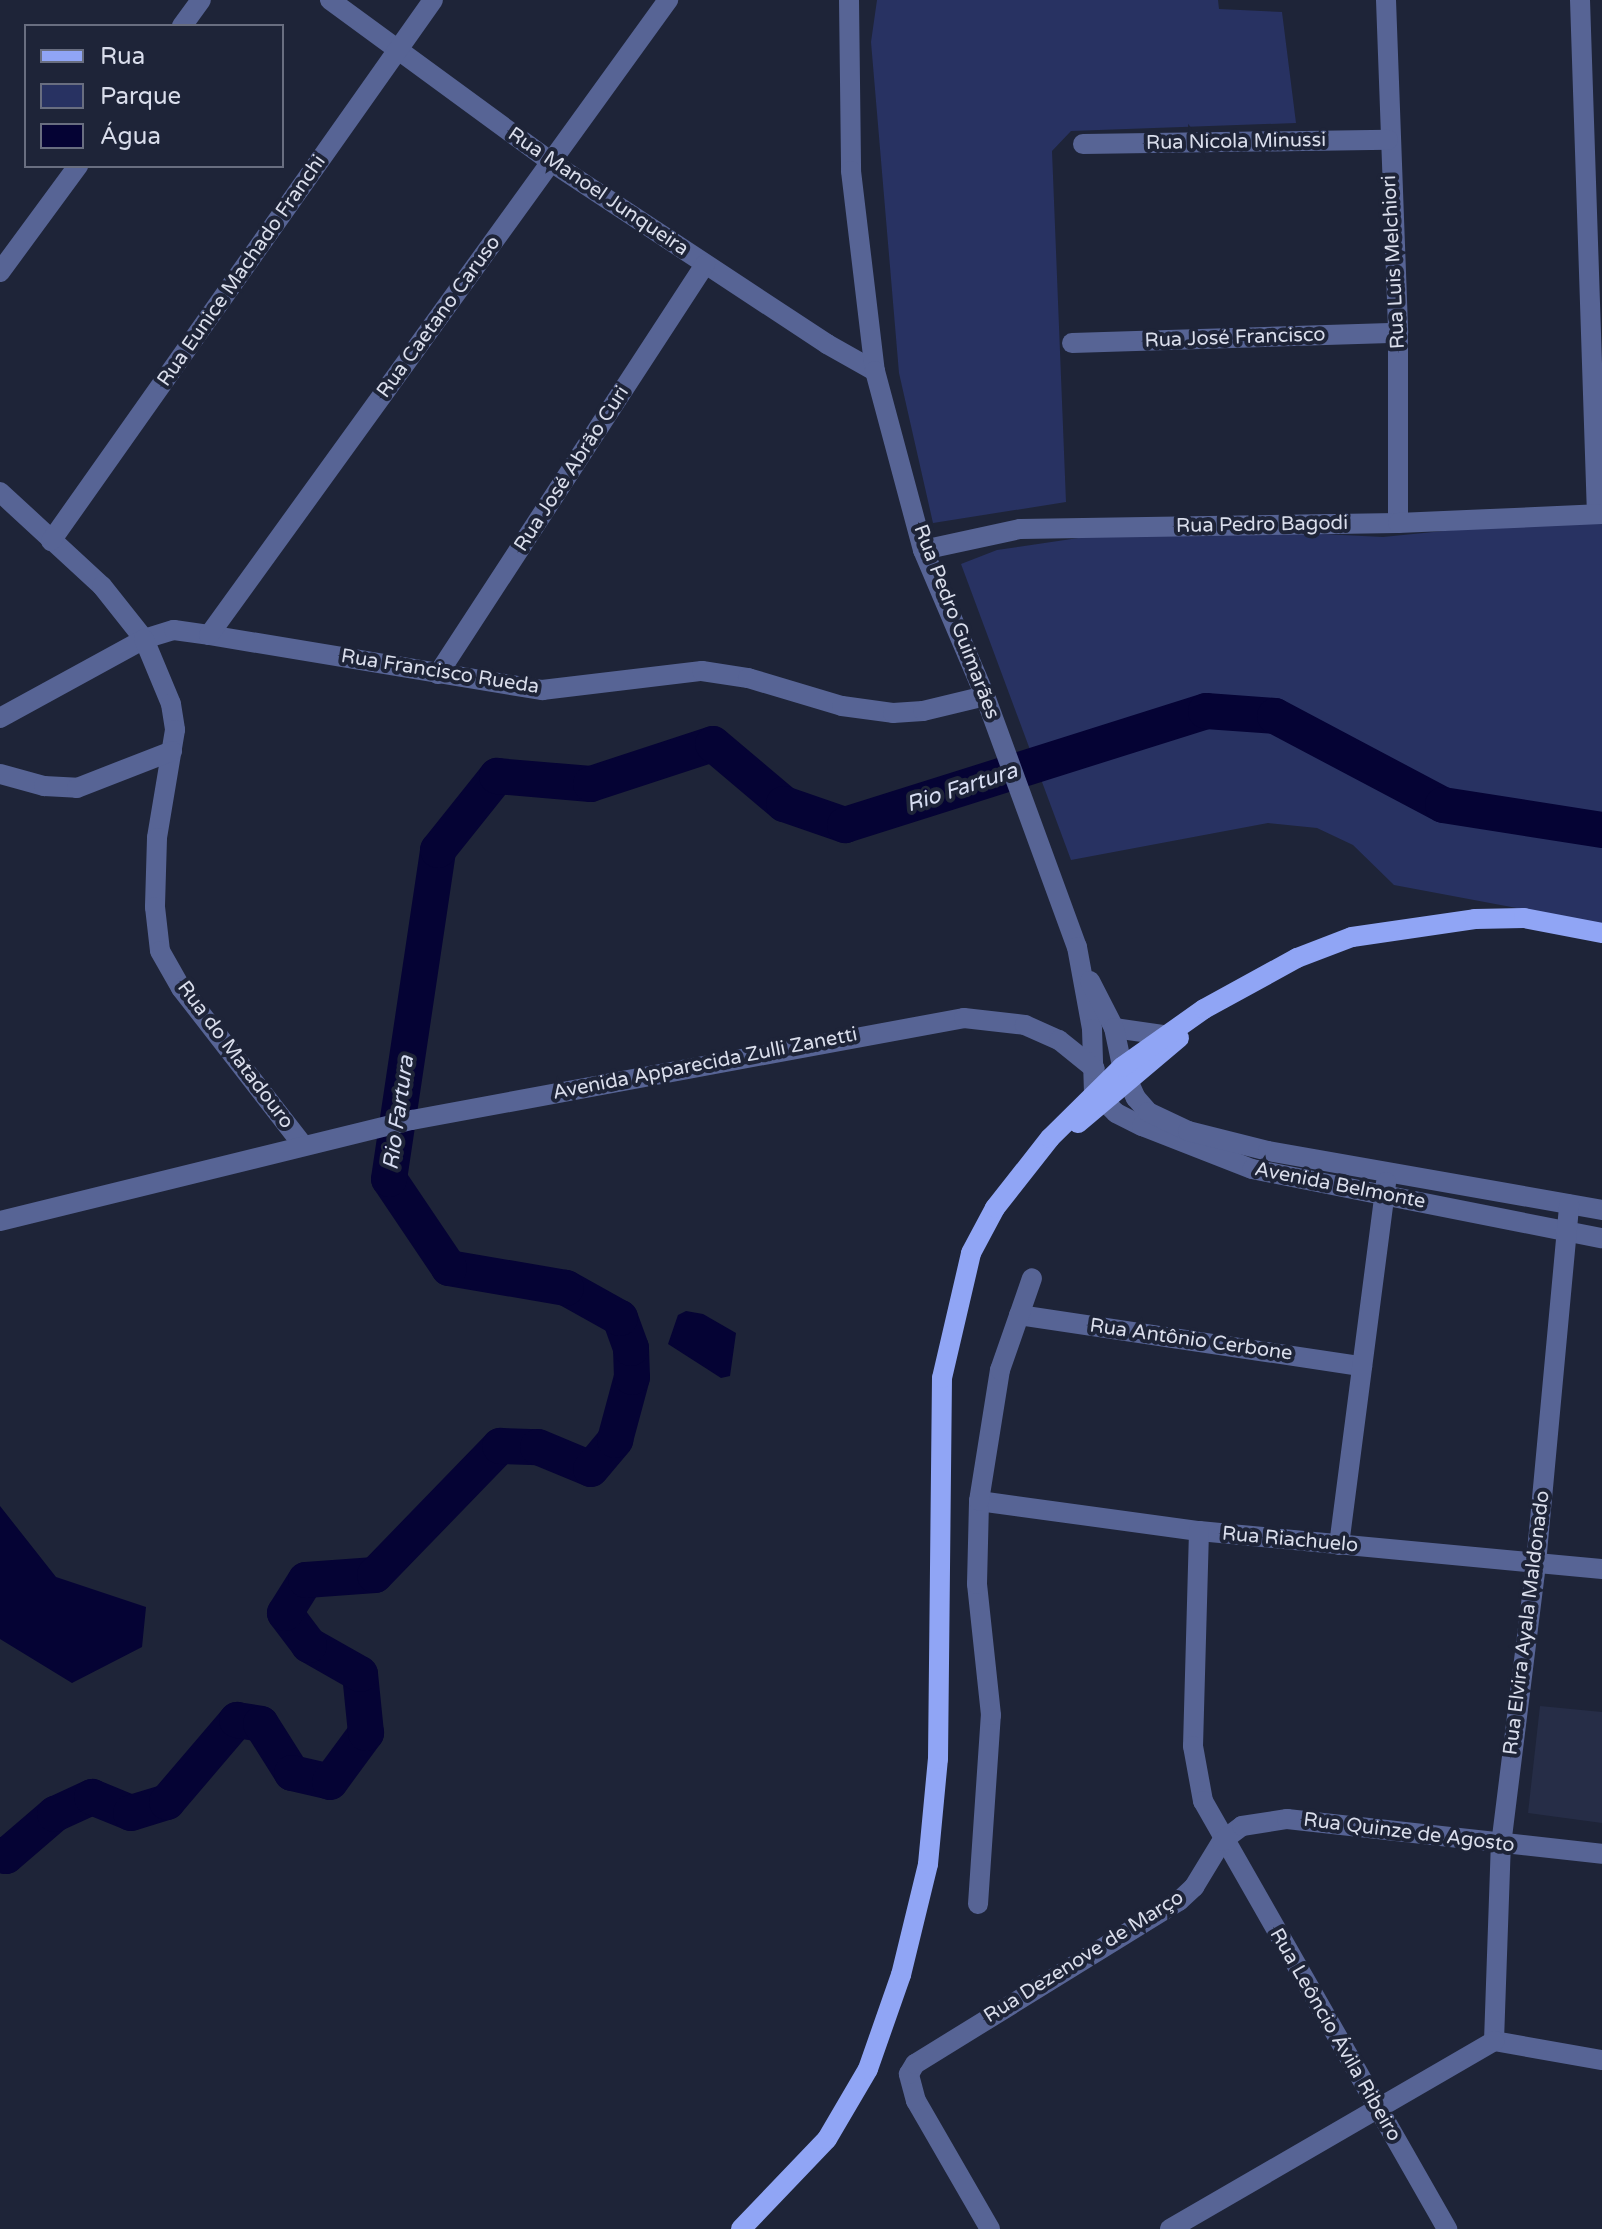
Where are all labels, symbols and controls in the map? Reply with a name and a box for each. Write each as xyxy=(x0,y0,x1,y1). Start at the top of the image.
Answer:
legend xyxy=(24,24,284,168)
text: Rua xyxy=(100,42,145,71)
text: Parque xyxy=(100,82,181,111)
text: Água xyxy=(100,122,161,151)
street label: Rua Manoel Junqueira xyxy=(503,123,693,261)
street label: Rua Nicola Minussi xyxy=(1146,128,1326,156)
street label: Rua Eunice Machado Franchi xyxy=(153,151,331,391)
street label: Rua Luis Melchiori xyxy=(1377,174,1411,350)
street label: Rua Caetano Caruso xyxy=(372,231,506,403)
street label: Rua José Francisco xyxy=(1144,323,1326,353)
street label: Rua José Abrão Curi xyxy=(509,382,635,556)
street label: Rua Pedro Bagodi xyxy=(1176,511,1348,539)
street label: Rua Pedro Guimarães xyxy=(908,521,1004,723)
street label: Rua Francisco Rueda xyxy=(339,644,541,700)
water label: Rio Fartura xyxy=(903,758,1021,818)
street label: Rua do Matadouro xyxy=(172,976,298,1134)
street label: Avenida Apparecida Zulli Zanetti xyxy=(551,1023,859,1105)
water label: Rio Fartura xyxy=(378,1054,420,1172)
street label: Avenida Belmonte xyxy=(1253,1158,1427,1214)
street label: Rua Antônio Cerbone xyxy=(1088,1314,1294,1366)
street label: Rua Elvira Ayala Maldonado xyxy=(1499,1489,1555,1757)
street label: Rua Riachuelo xyxy=(1221,1522,1359,1558)
street label: Rua Quinze de Agosto xyxy=(1302,1808,1516,1858)
street label: Rua Dezenove de Março xyxy=(980,1886,1188,2028)
street label: Rua Leôncio Ávila Ribeiro xyxy=(1264,1924,1406,2146)

